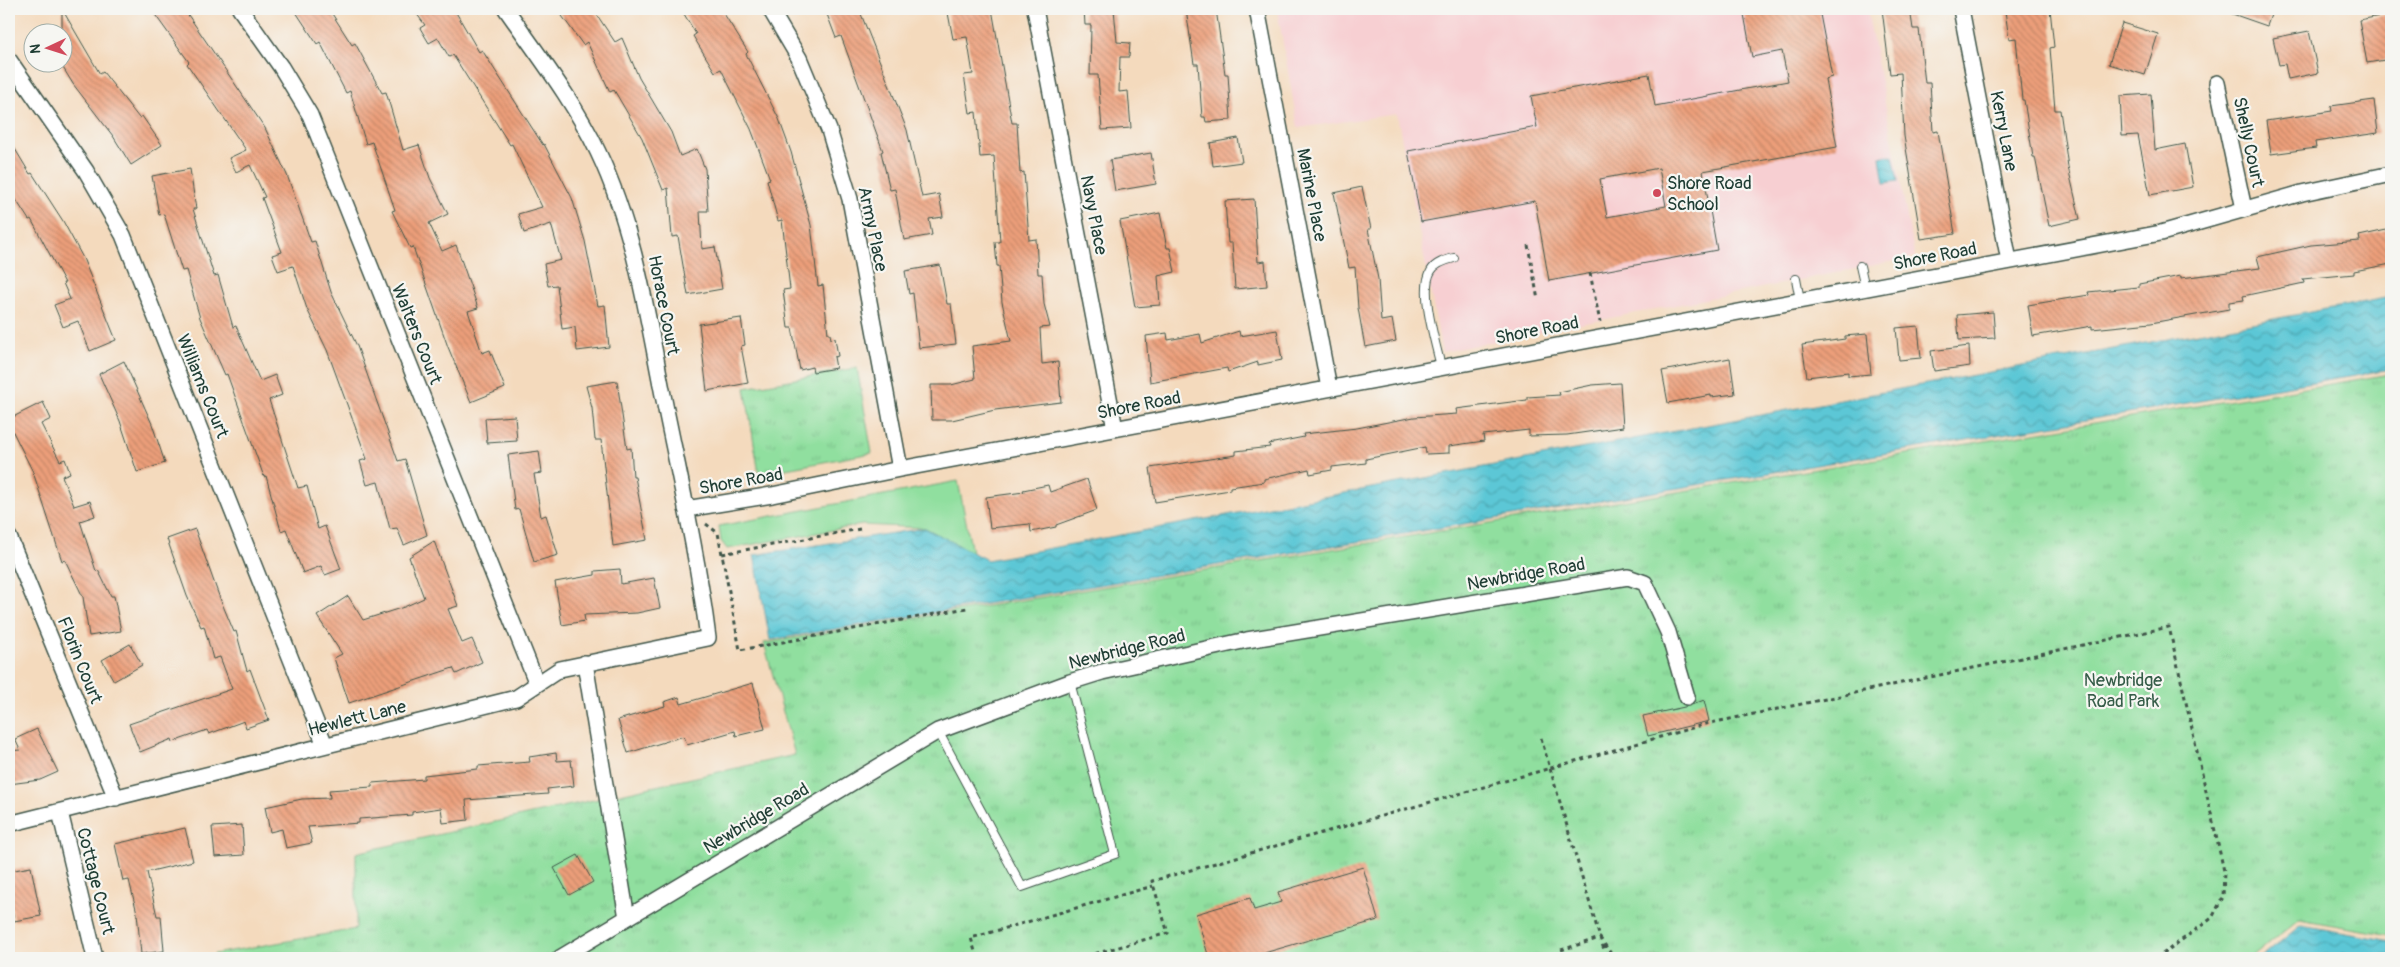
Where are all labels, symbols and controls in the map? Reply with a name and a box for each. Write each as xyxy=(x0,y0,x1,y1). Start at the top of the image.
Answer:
north arrow xyxy=(22,22,72,72)
text: N xyxy=(27,44,44,54)
street label: Kerry Lane xyxy=(1984,89,2023,173)
street label: Shelly Court xyxy=(2228,95,2269,190)
street label: Marine Place xyxy=(1291,147,1332,244)
place label: Shore Road School xyxy=(1667,172,1752,216)
street label: Navy Place xyxy=(1075,173,1113,257)
street label: Army Place xyxy=(852,185,893,274)
marker: Shore Road School xyxy=(1651,187,1663,199)
street label: Shore Road xyxy=(1891,237,1979,276)
street label: Horace Court xyxy=(643,253,685,358)
street label: Walters Court xyxy=(386,281,447,388)
street label: Shore Road xyxy=(1493,311,1581,350)
street label: Williams Court xyxy=(171,331,234,442)
street label: Shore Road xyxy=(1095,386,1183,425)
street label: Shore Road xyxy=(697,463,785,500)
street label: Newbridge Road xyxy=(1465,553,1587,596)
street label: Florin Court xyxy=(52,613,108,708)
street label: Newbridge Road xyxy=(1066,624,1188,675)
park label: Newbridge Road Park xyxy=(2084,669,2162,713)
street label: Hewlett Lane xyxy=(306,695,409,742)
street label: Newbridge Road xyxy=(699,778,813,859)
street label: Cottage Court xyxy=(71,825,120,937)

